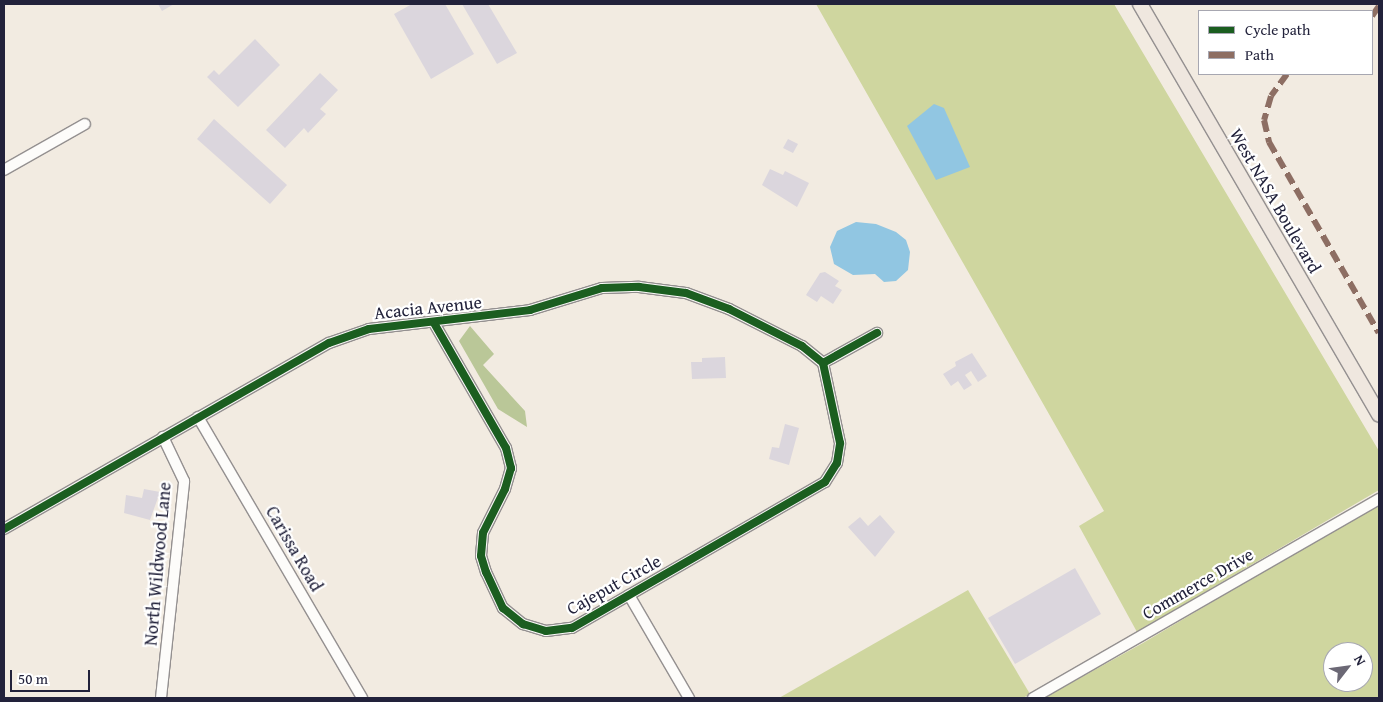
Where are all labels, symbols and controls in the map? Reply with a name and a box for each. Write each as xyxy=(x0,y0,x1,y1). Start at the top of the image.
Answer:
legend xyxy=(1198,10,1373,75)
text: Cycle path xyxy=(1245,19,1311,40)
text: Path xyxy=(1245,44,1274,65)
street label: West NASA Boulevard xyxy=(1225,125,1325,277)
street label: Acacia Avenue xyxy=(373,292,483,324)
street label: North Wildwood Lane xyxy=(140,481,176,647)
street label: Carissa Road xyxy=(261,502,327,596)
street label: Commerce Drive xyxy=(1139,543,1257,625)
street label: Cajeput Circle xyxy=(563,550,665,620)
north arrow xyxy=(1323,642,1373,692)
text: N xyxy=(1349,651,1371,669)
scale bar xyxy=(12,660,92,692)
text: 50 m xyxy=(18,668,48,689)

